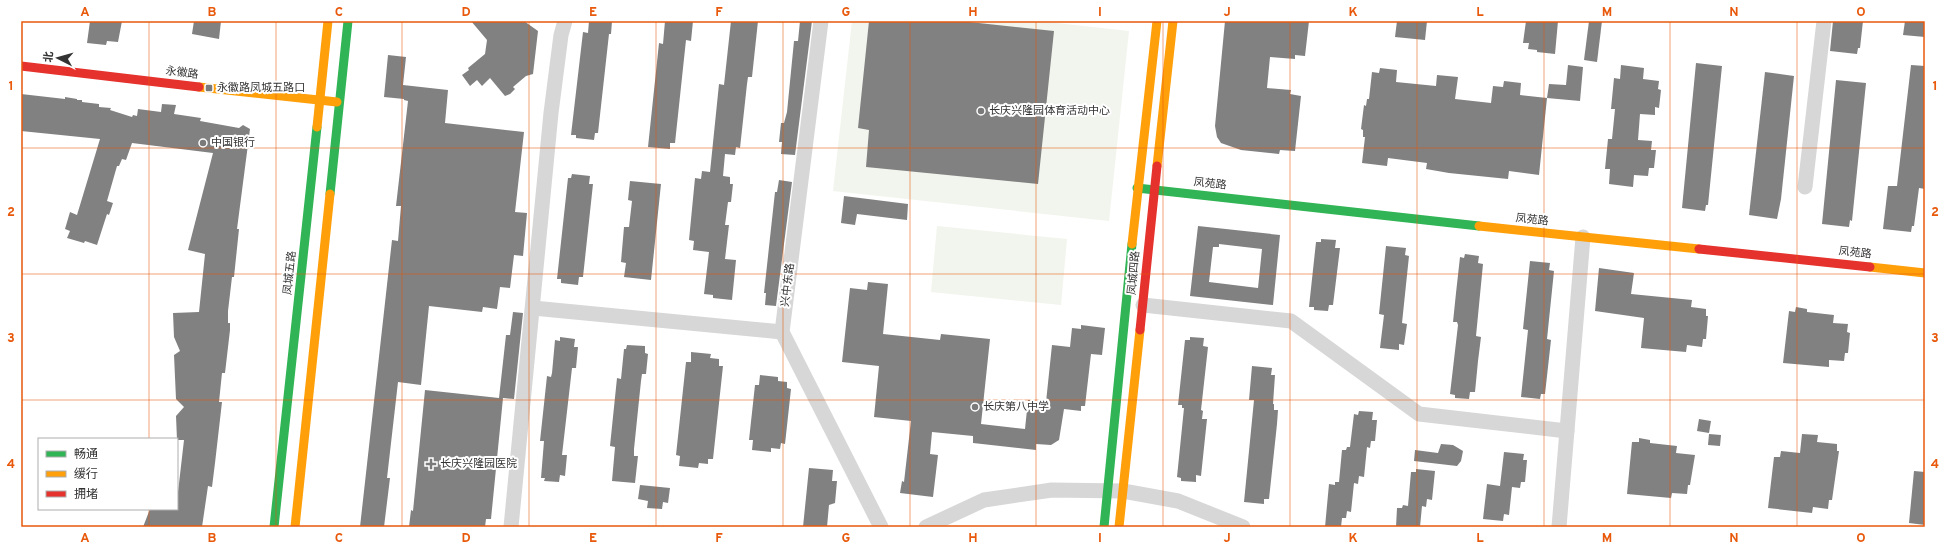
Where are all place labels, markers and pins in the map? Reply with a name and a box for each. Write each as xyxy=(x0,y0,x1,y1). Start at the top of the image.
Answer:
place label: 永徽路凤城五路口 xyxy=(217,81,305,95)
marker: 永徽路凤城五路口 xyxy=(204,83,214,93)
place label: 长庆兴隆园体育活动中心 xyxy=(989,104,1110,118)
marker: 长庆兴隆园体育活动中心 xyxy=(976,106,986,116)
place label: 中国银行 xyxy=(211,136,255,150)
marker: 中国银行 xyxy=(198,138,208,148)
place label: 长庆第八中学 xyxy=(983,400,1049,414)
marker: 长庆第八中学 xyxy=(970,402,980,412)
place label: 长庆兴隆园医院 xyxy=(440,457,517,471)
marker: 长庆兴隆园医院 xyxy=(425,458,437,470)

